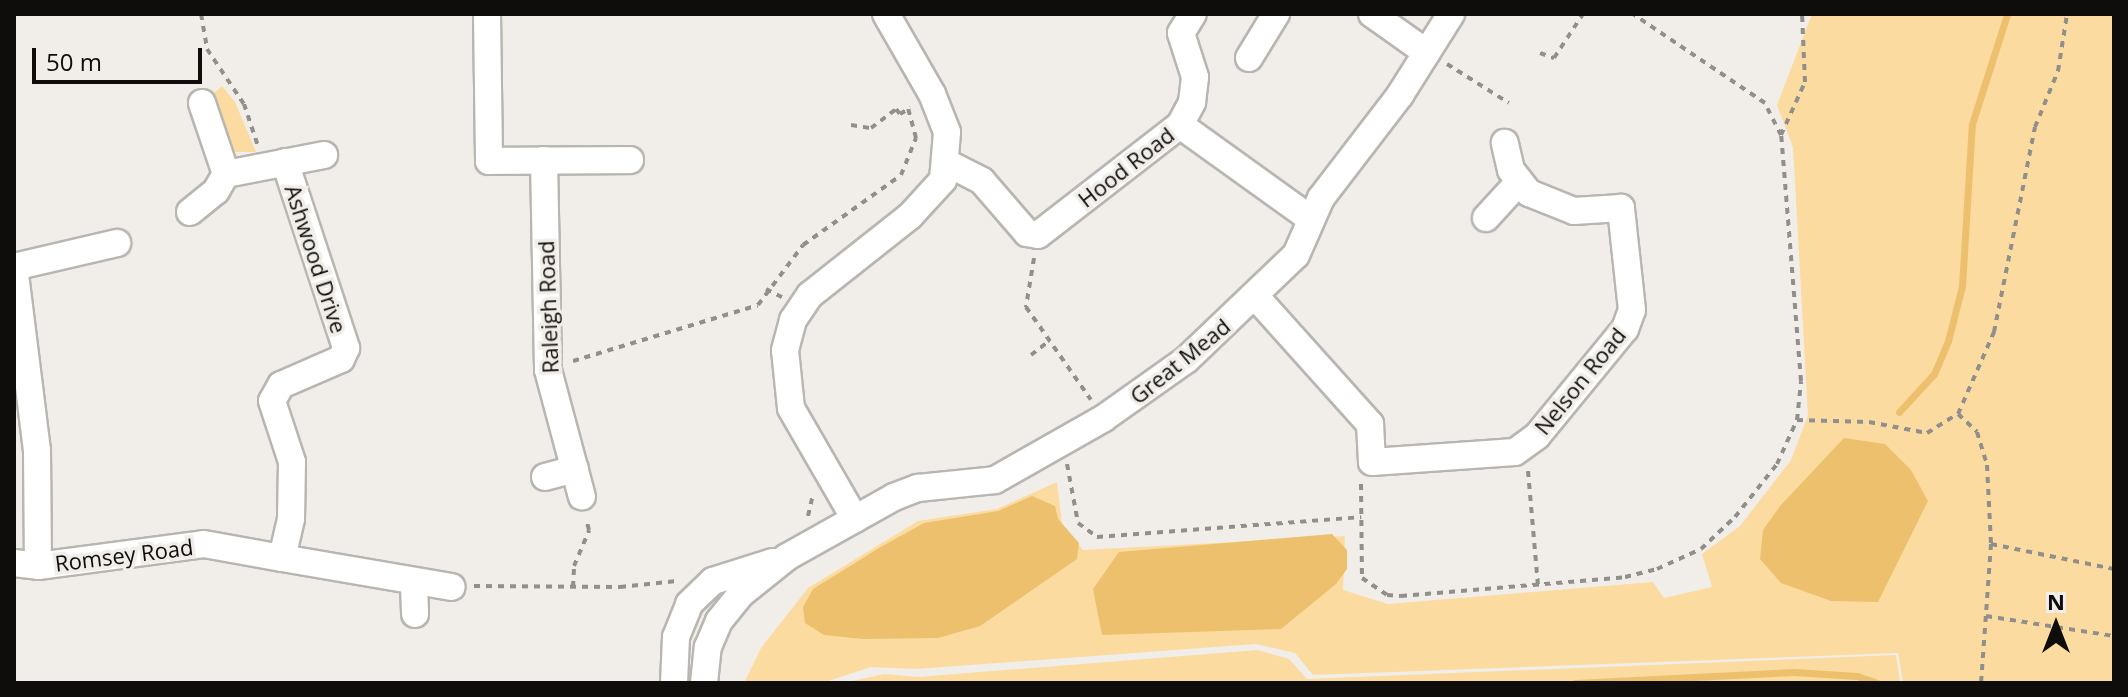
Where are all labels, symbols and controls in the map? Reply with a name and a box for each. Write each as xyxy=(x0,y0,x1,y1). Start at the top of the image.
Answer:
scale bar xyxy=(36,32,206,82)
text: 50 m xyxy=(46,45,102,78)
street label: Hood Road xyxy=(1073,121,1179,213)
street label: Ashwood Drive xyxy=(280,181,352,337)
street label: Raleigh Road xyxy=(532,240,564,374)
street label: Great Mead xyxy=(1125,313,1235,409)
street label: Nelson Road xyxy=(1529,322,1631,440)
street label: Romsey Road xyxy=(53,533,195,577)
north arrow xyxy=(2016,585,2096,665)
text: N xyxy=(2047,586,2065,616)

